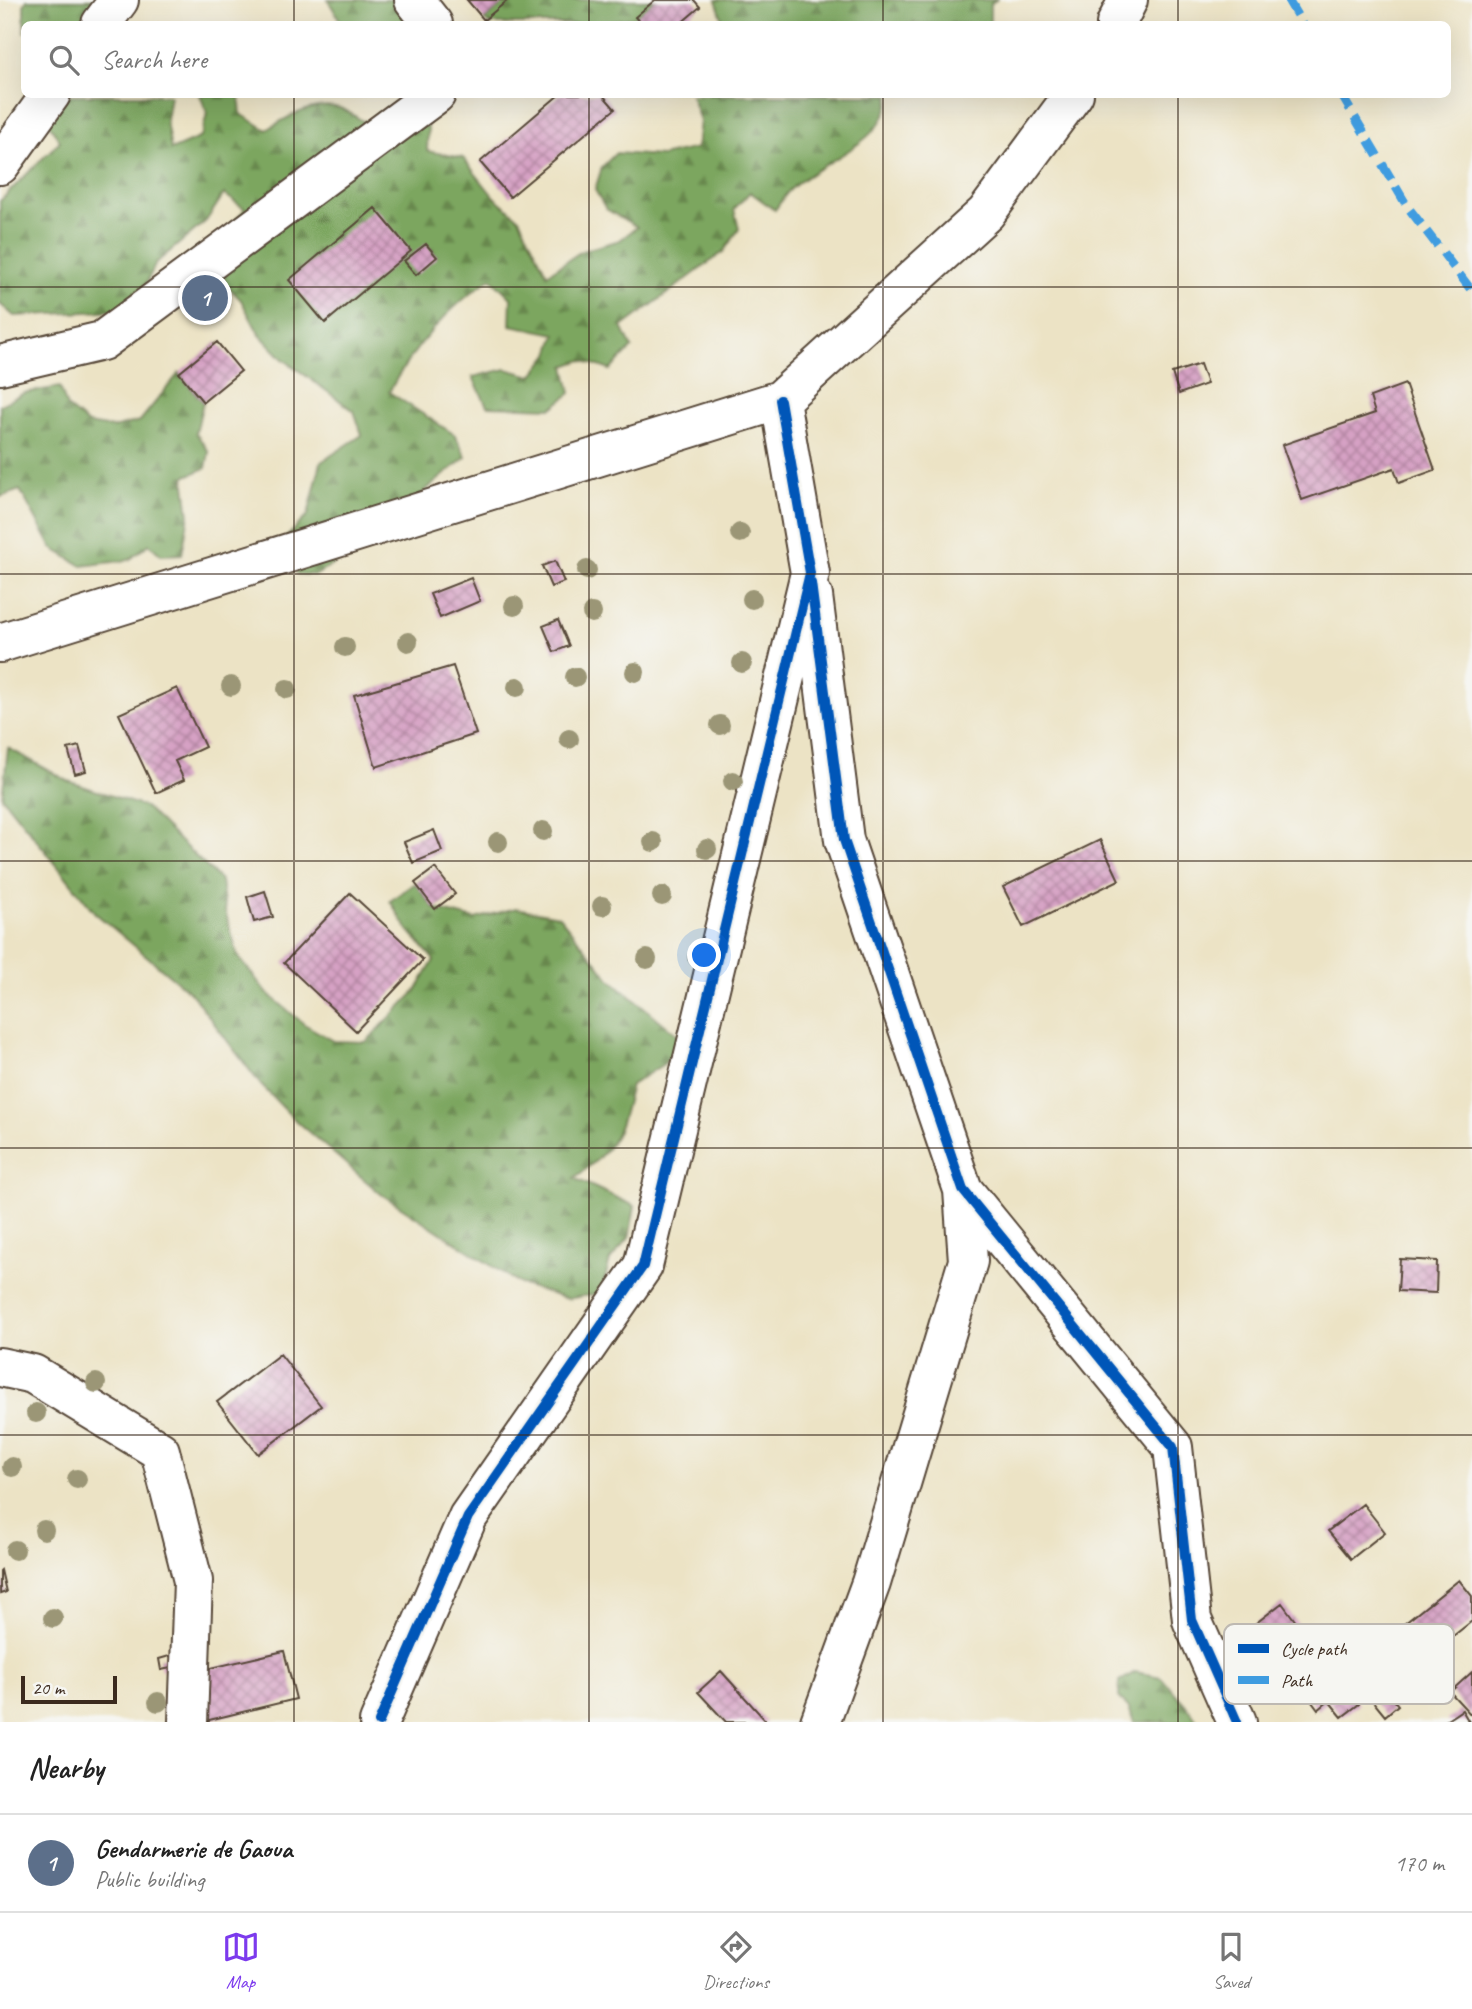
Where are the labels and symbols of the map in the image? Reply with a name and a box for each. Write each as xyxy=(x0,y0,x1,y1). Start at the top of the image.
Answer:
pin: 1 xyxy=(182,272,228,324)
your location xyxy=(687,938,721,972)
legend xyxy=(1224,1624,1454,1704)
text: Cycle path xyxy=(1281,1637,1347,1661)
text: Path xyxy=(1281,1669,1314,1693)
scale bar xyxy=(21,1673,117,1705)

